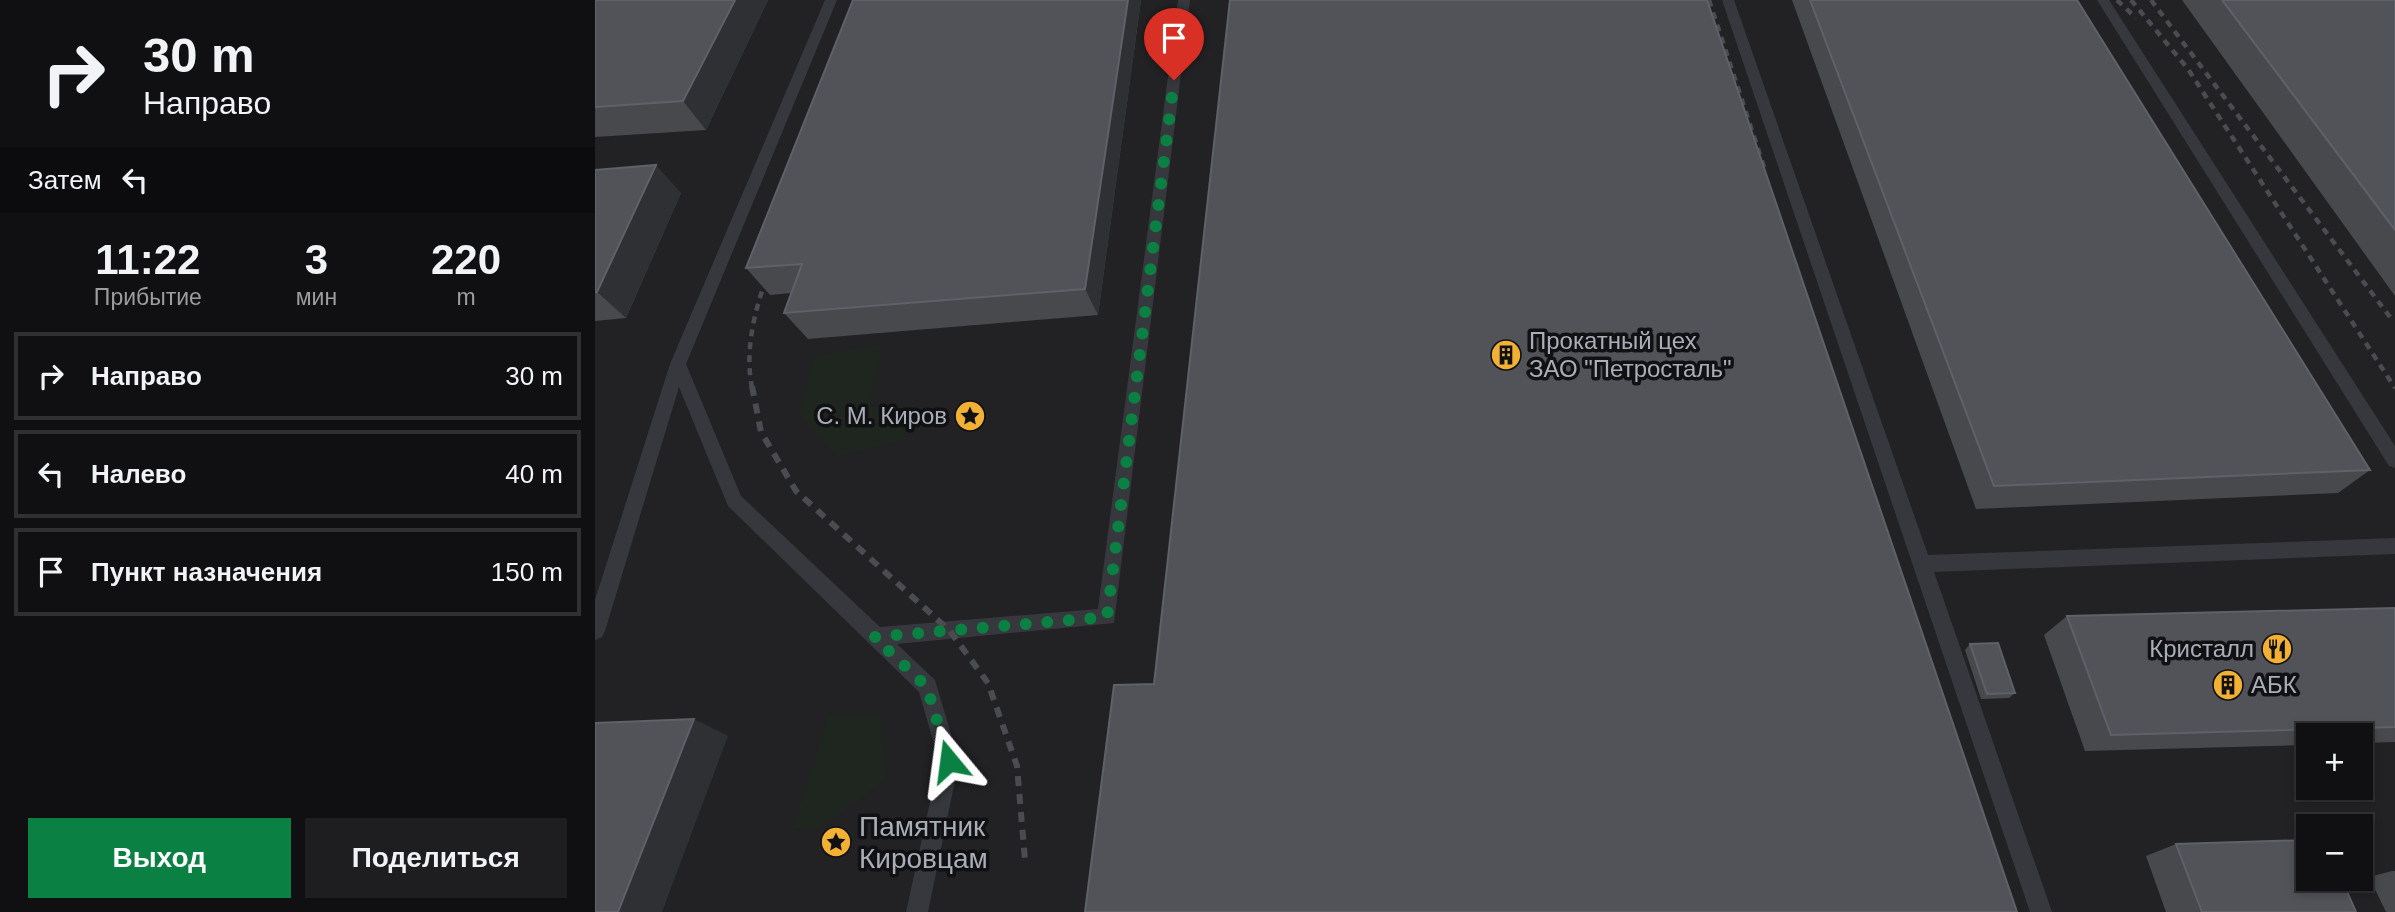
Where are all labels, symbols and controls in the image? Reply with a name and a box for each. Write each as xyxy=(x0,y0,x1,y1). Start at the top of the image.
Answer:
pin xyxy=(1144,8,1204,80)
icon: arrive xyxy=(1155,19,1193,57)
icon: right xyxy=(28,28,119,119)
text: 30 m xyxy=(143,28,255,82)
text: Направо xyxy=(143,85,271,121)
icon: left xyxy=(116,161,154,199)
text: Затем xyxy=(28,165,102,195)
text: 11:22 xyxy=(95,236,200,283)
text: 3 xyxy=(305,236,328,283)
text: 220 xyxy=(431,236,501,283)
text: Прибытие xyxy=(94,284,202,310)
text: мин xyxy=(296,284,337,310)
text: m xyxy=(456,284,476,310)
place label: Прокатный цех ЗАО "Петросталь" xyxy=(1529,327,1731,382)
building icon: Прокатный цех ЗАО "Петросталь" xyxy=(1489,338,1523,372)
icon: right xyxy=(32,357,70,395)
text: Направо xyxy=(91,361,202,391)
text: 30 m xyxy=(505,361,563,391)
place icon: С. М. Киров xyxy=(953,399,987,433)
place label: С. М. Киров xyxy=(816,402,947,429)
icon: left xyxy=(32,455,70,493)
text: Налево xyxy=(91,459,186,489)
text: 40 m xyxy=(505,459,563,489)
icon: arrive xyxy=(32,553,70,591)
text: Пункт назначения xyxy=(91,557,322,587)
text: 150 m xyxy=(491,557,563,587)
restaurant icon: Кристалл xyxy=(2260,632,2294,666)
place label: Кристалл xyxy=(2149,635,2254,662)
building icon: АБК xyxy=(2211,668,2245,702)
place label: АБК xyxy=(2251,671,2297,698)
map controls xyxy=(2296,723,2373,891)
button: + xyxy=(2296,723,2373,800)
position arrow xyxy=(912,724,986,798)
place label: Памятник Кировцам xyxy=(859,811,988,874)
button: − xyxy=(2296,814,2373,891)
button: Выход xyxy=(28,818,291,898)
button: Поделиться xyxy=(305,818,567,898)
place icon: Памятник Кировцам xyxy=(819,825,853,859)

